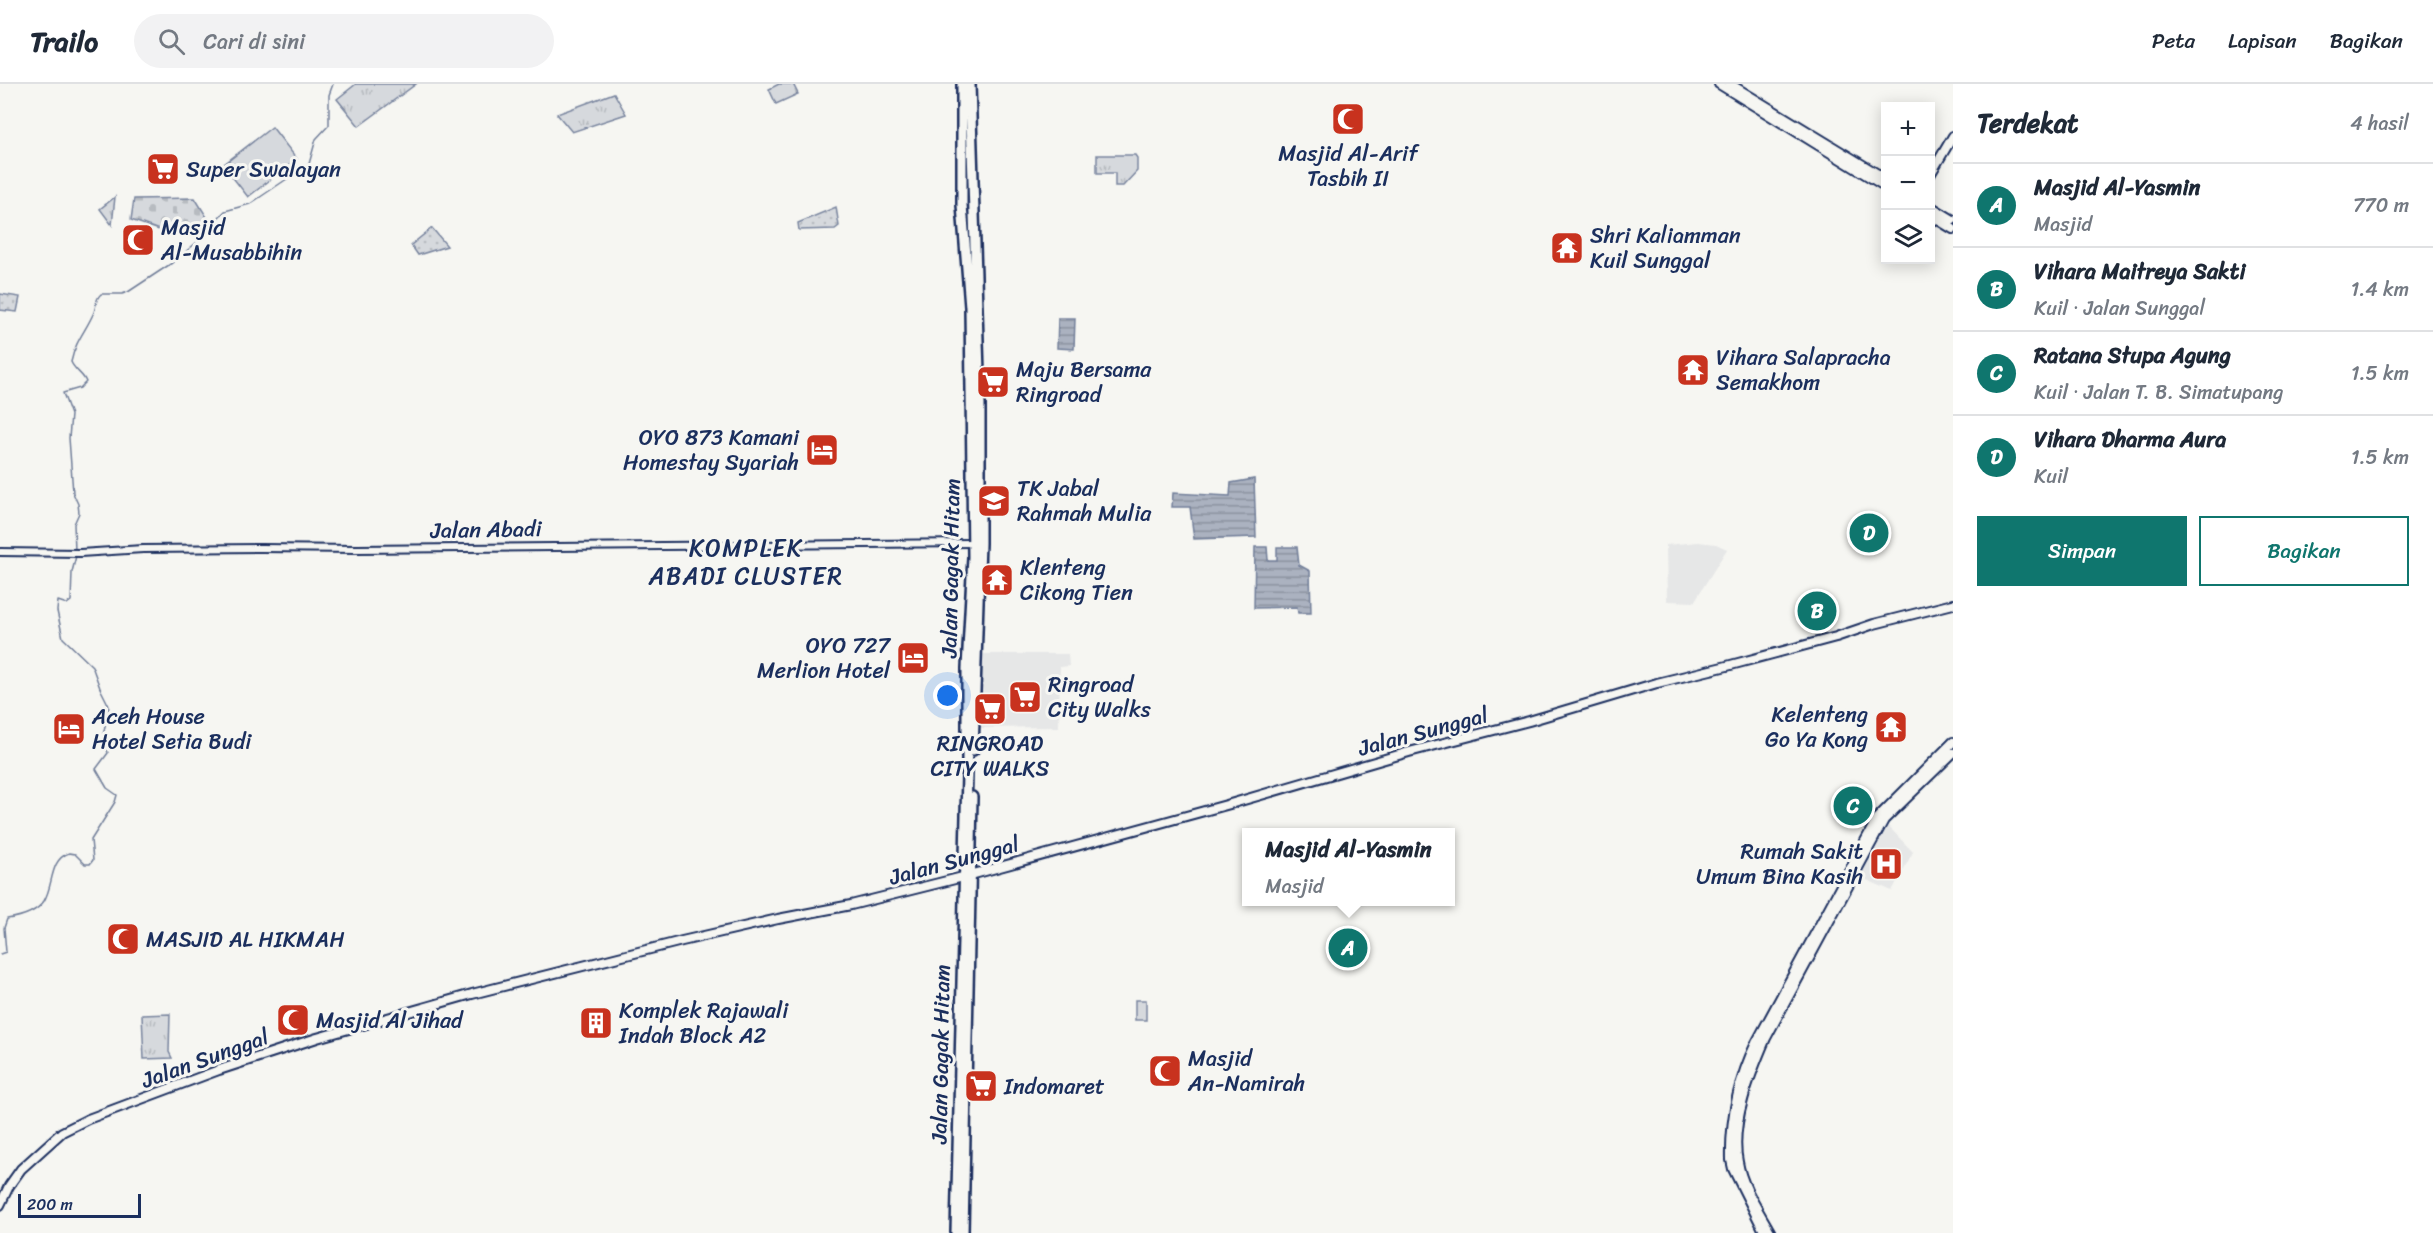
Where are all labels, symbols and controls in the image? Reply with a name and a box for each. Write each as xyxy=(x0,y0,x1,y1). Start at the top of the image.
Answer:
search box xyxy=(134,14,554,68)
text: Trailo xyxy=(30,17,98,66)
text: Cari di sini xyxy=(203,22,305,61)
text: Peta xyxy=(2152,22,2195,60)
text: Lapisan xyxy=(2228,22,2297,60)
text: Bagikan xyxy=(2330,22,2403,60)
icon: search xyxy=(155,25,188,58)
text: Terdekat xyxy=(1977,100,2078,146)
mosque icon: Masjid Al-Arif Tasbih II xyxy=(1330,101,1366,137)
map controls xyxy=(1881,102,1935,264)
button: + xyxy=(1881,102,1935,156)
text: 4 hasil xyxy=(2350,106,2409,141)
place label: Masjid Al-Arif Tasbih II xyxy=(1278,134,1420,198)
place label: Super Swalayan xyxy=(186,150,341,189)
supermarket icon: Super Swalayan xyxy=(145,151,181,187)
button: − xyxy=(1881,156,1935,210)
text: Masjid Al-Yasmin xyxy=(2034,168,2200,207)
text: A xyxy=(1990,188,2003,223)
text: 770 m xyxy=(2353,188,2409,223)
text: Masjid xyxy=(2034,207,2092,242)
place label: Masjid Al-Musabbihin xyxy=(160,208,302,272)
button: layers xyxy=(1881,210,1935,264)
place label: Shri Kaliamman Kuil Sunggal xyxy=(1590,216,1741,280)
mosque icon: Masjid Al-Musabbihin xyxy=(120,222,156,258)
temple icon: Shri Kaliamman Kuil Sunggal xyxy=(1549,230,1585,266)
text: Vihara Maitreya Sakti xyxy=(2034,252,2245,291)
text: B xyxy=(1990,272,2003,307)
text: 1.4 km xyxy=(2351,272,2409,307)
text: Kuil · Jalan Sunggal xyxy=(2034,291,2205,326)
text: Ratana Stupa Agung xyxy=(2034,336,2231,375)
place label: Vihara Salapracha Semakhom xyxy=(1716,338,1891,402)
place label: Maju Bersama Ringroad xyxy=(1016,350,1152,414)
temple icon: Vihara Salapracha Semakhom xyxy=(1675,352,1711,388)
text: C xyxy=(1990,356,2003,391)
text: 1.5 km xyxy=(2351,356,2409,391)
supermarket icon: Maju Bersama Ringroad xyxy=(975,364,1011,400)
text: Kuil · Jalan T. B. Simatupang xyxy=(2034,375,2283,410)
place label: OYO 873 Kamani Homestay Syariah xyxy=(623,418,800,482)
text: Vihara Dharma Aura xyxy=(2034,420,2226,459)
hotel icon: OYO 873 Kamani Homestay Syariah xyxy=(804,432,840,468)
text: D xyxy=(1991,440,2002,475)
text: 1.5 km xyxy=(2351,440,2409,475)
text: Kuil xyxy=(2034,459,2068,494)
place label: TK Jabal Rahmah Mulia xyxy=(1017,469,1152,533)
street label: Jalan Gagak Hitam xyxy=(929,478,972,659)
school or university icon: TK Jabal Rahmah Mulia xyxy=(976,483,1012,519)
street label: Jalan Abadi xyxy=(429,509,543,550)
pin: D xyxy=(1850,510,1888,556)
button: Simpan xyxy=(1977,516,2187,586)
button: Bagikan xyxy=(2199,516,2409,586)
district label: KOMPLEK ABADI CLUSTER xyxy=(648,527,843,597)
place label: Klenteng Cikong Tien xyxy=(1020,548,1133,612)
temple icon: Klenteng Cikong Tien xyxy=(979,562,1015,598)
pin: B xyxy=(1798,588,1836,634)
place label: OYO 727 Merlion Hotel xyxy=(757,626,891,690)
hotel icon: OYO 727 Merlion Hotel xyxy=(895,640,931,676)
place label: Ringroad City Walks xyxy=(1048,665,1152,729)
supermarket icon: Ringroad City Walks xyxy=(1007,679,1043,715)
your location xyxy=(933,681,962,710)
supermarket icon: RINGROAD CITY WALKS xyxy=(972,691,1008,727)
street label: Jalan Sunggal xyxy=(1353,695,1493,768)
place label: Kelenteng Go Ya Kong xyxy=(1765,695,1868,759)
place label: Aceh House Hotel Setia Budi xyxy=(91,697,252,761)
temple icon: Kelenteng Go Ya Kong xyxy=(1873,709,1909,745)
hotel icon: Aceh House Hotel Setia Budi xyxy=(51,711,87,747)
place label: RINGROAD CITY WALKS xyxy=(931,724,1050,788)
pin: C xyxy=(1834,784,1872,828)
street label: Jalan Sunggal xyxy=(884,824,1024,897)
popup xyxy=(1242,828,1455,906)
text: Masjid Al-Yasmin xyxy=(1265,830,1432,869)
place label: Rumah Sakit Umum Bina Kasih xyxy=(1696,832,1863,896)
hospital icon: Rumah Sakit Umum Bina Kasih xyxy=(1868,846,1904,882)
text: Masjid xyxy=(1265,869,1323,904)
place label: MASJID AL HIKMAH xyxy=(146,920,345,959)
mosque icon: MASJID AL HIKMAH xyxy=(105,921,141,957)
pin: A xyxy=(1328,926,1368,970)
street label: Jalan Gagak Hitam xyxy=(919,964,962,1145)
place label: Komplek Rajawali Indah Block A2 xyxy=(618,991,789,1055)
place label: Masjid Al Jihad xyxy=(316,1001,464,1040)
mosque icon: Masjid Al Jihad xyxy=(275,1002,311,1038)
building icon: Komplek Rajawali Indah Block A2 xyxy=(578,1005,614,1041)
street label: Jalan Sunggal xyxy=(135,1017,275,1100)
place label: Masjid An-Namirah xyxy=(1187,1039,1305,1103)
mosque icon: Masjid An-Namirah xyxy=(1147,1053,1183,1089)
place label: Indomaret xyxy=(1003,1067,1105,1106)
supermarket icon: Indomaret xyxy=(963,1068,999,1104)
text: 200 m xyxy=(27,1190,73,1219)
scale bar xyxy=(18,1191,141,1218)

